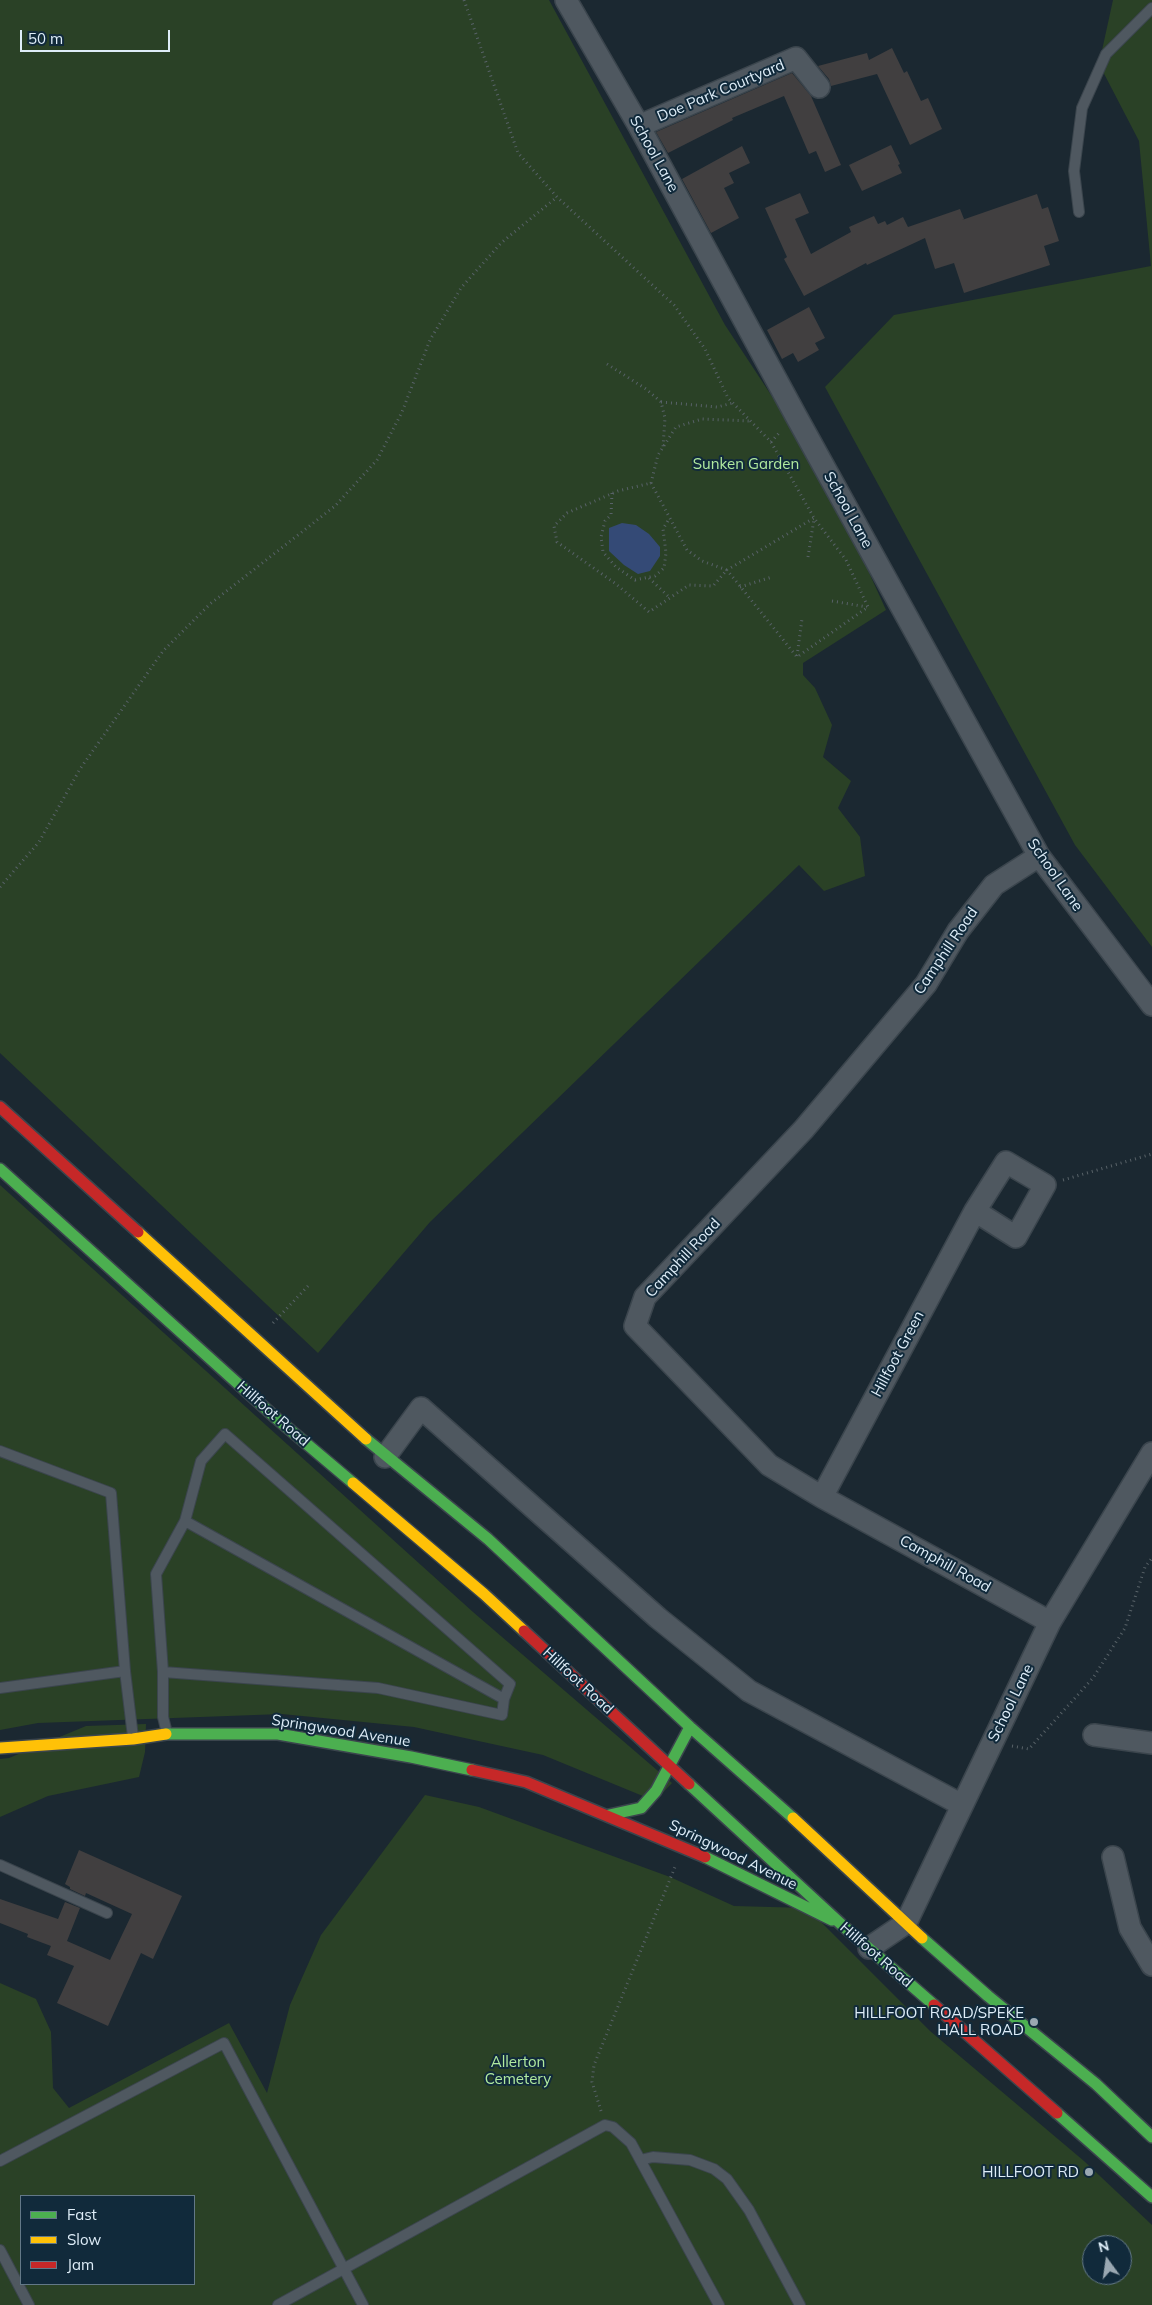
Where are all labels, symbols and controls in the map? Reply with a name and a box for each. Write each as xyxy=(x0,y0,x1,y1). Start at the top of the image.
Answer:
scale bar xyxy=(22,20,172,52)
text: 50 m xyxy=(28,29,63,48)
street label: Doe Park Courtyard xyxy=(655,56,787,126)
street label: School Lane xyxy=(626,113,682,195)
park label: Sunken Garden xyxy=(693,455,799,473)
street label: School Lane xyxy=(820,469,876,551)
street label: School Lane xyxy=(1023,835,1087,915)
street label: Camphill Road xyxy=(910,904,982,998)
street label: Camphill Road xyxy=(642,1215,724,1301)
street label: Hillfoot Green xyxy=(868,1308,928,1400)
street label: Hillfoot Road xyxy=(233,1378,313,1450)
street label: Camphill Road xyxy=(896,1532,994,1596)
street label: Hillfoot Road xyxy=(539,1644,617,1718)
street label: School Lane xyxy=(984,1661,1038,1745)
street label: Springwood Avenue xyxy=(270,1711,412,1751)
street label: Springwood Avenue xyxy=(666,1816,800,1894)
street label: Hillfoot Road xyxy=(836,1919,916,1991)
place label: HILLFOOT ROAD/SPEKE HALL ROAD xyxy=(854,2004,1024,2039)
marker: HILLFOOT ROAD/SPEKE HALL ROAD xyxy=(1028,2016,1040,2028)
park label: Allerton Cemetery xyxy=(485,2053,551,2088)
place label: HILLFOOT RD xyxy=(982,2163,1079,2181)
marker: HILLFOOT RD xyxy=(1083,2166,1095,2178)
legend xyxy=(20,2195,195,2285)
text: Fast xyxy=(67,2205,97,2224)
text: Slow xyxy=(67,2230,101,2249)
north arrow xyxy=(1082,2235,1132,2285)
text: N xyxy=(1096,2236,1111,2256)
text: Jam xyxy=(67,2255,94,2274)

